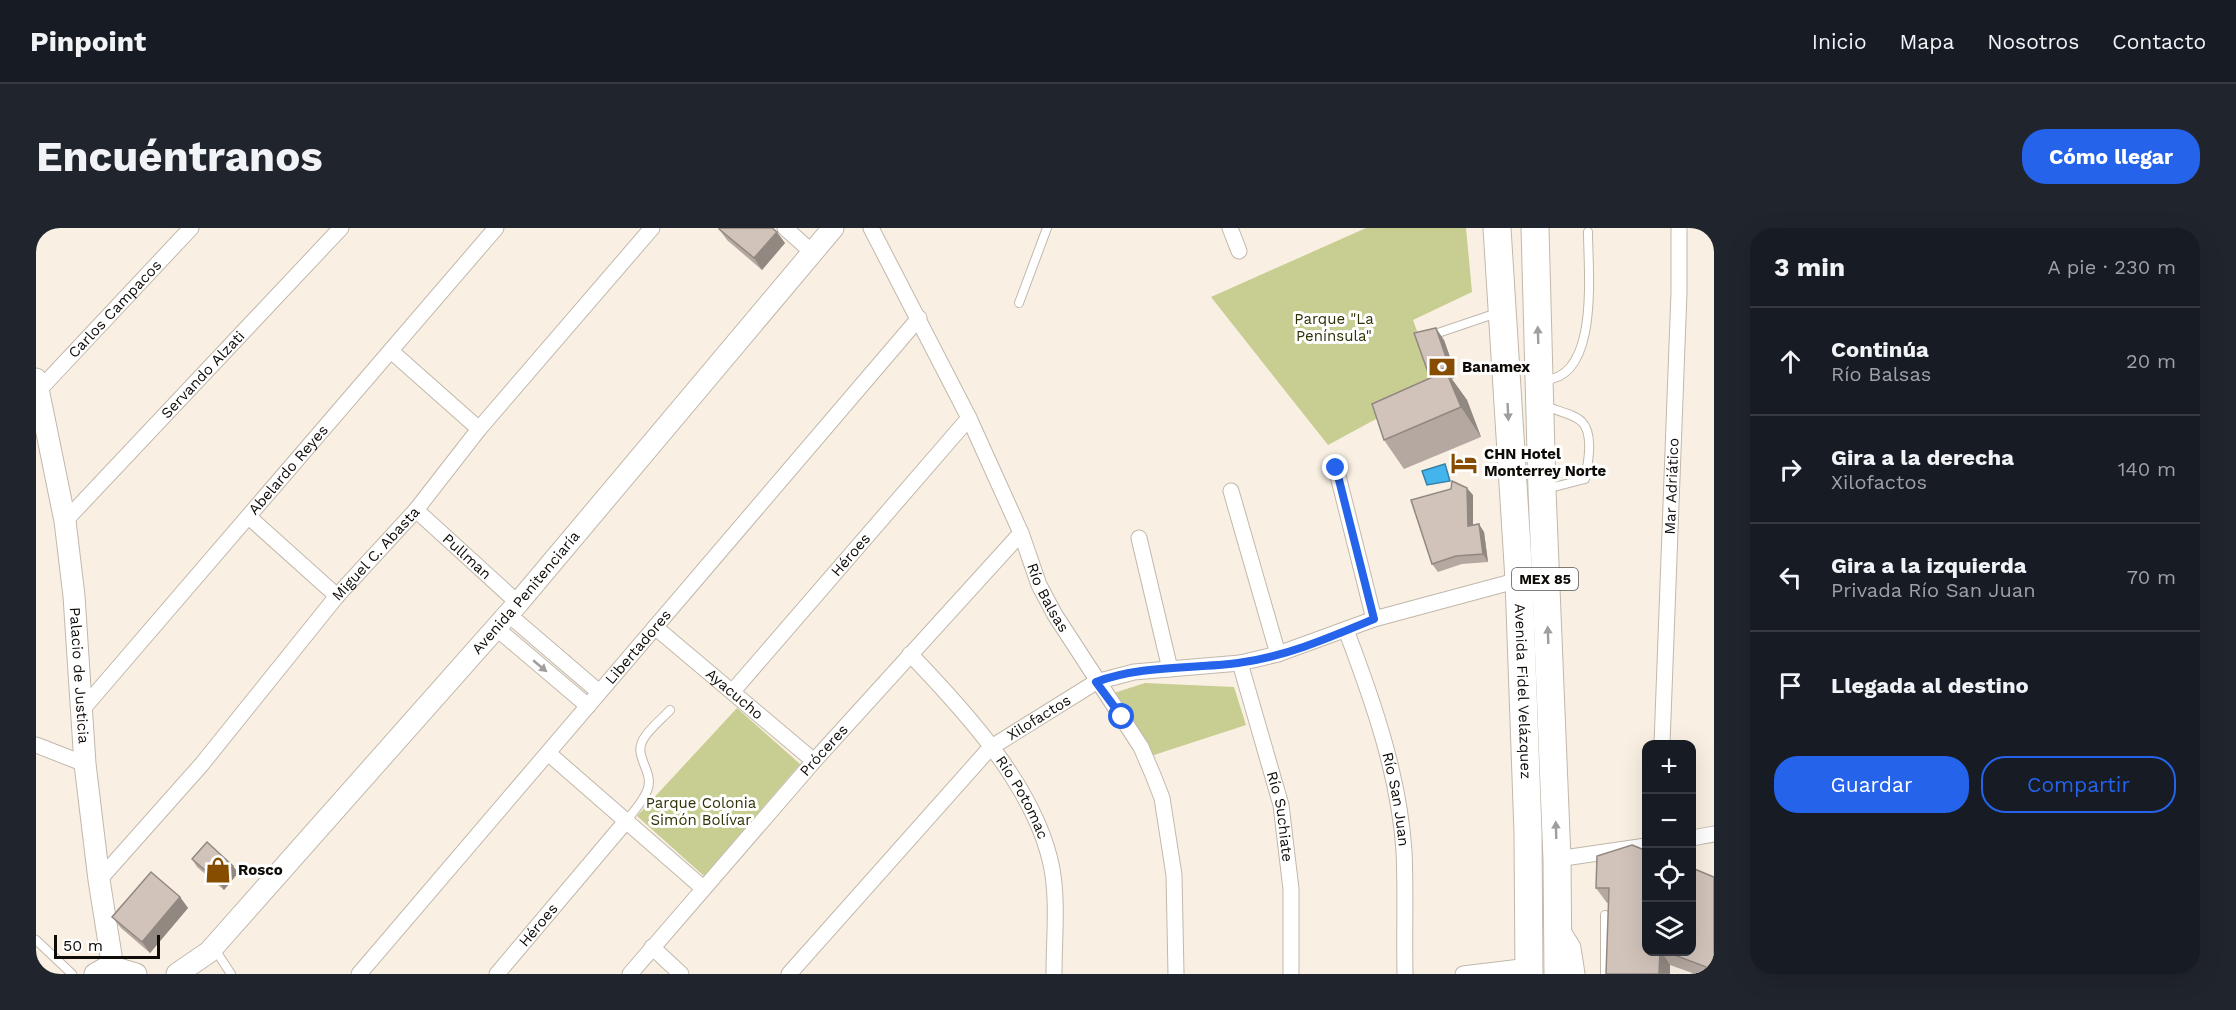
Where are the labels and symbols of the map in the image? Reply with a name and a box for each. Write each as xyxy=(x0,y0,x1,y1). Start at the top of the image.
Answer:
street label: Carlos Campacos xyxy=(65,256,165,362)
park label: Parque "La Península" xyxy=(1294,310,1374,345)
one-way arrow xyxy=(1533,325,1543,344)
street label: Servando Alzati xyxy=(157,327,248,422)
bank icon: Banamex xyxy=(1427,352,1457,382)
place label: Banamex xyxy=(1462,358,1530,376)
one-way arrow xyxy=(1503,403,1512,422)
street label: Abelardo Reyes xyxy=(245,421,332,518)
street label: Mar Adriático xyxy=(1661,438,1683,535)
place label: CHN Hotel Monterrey Norte xyxy=(1484,445,1607,480)
hotel icon: CHN Hotel Monterrey Norte xyxy=(1449,448,1479,478)
route end xyxy=(1322,454,1348,480)
street label: Miguel C. Abasta xyxy=(328,503,424,604)
street label: Avenida Penitenciaría xyxy=(468,527,584,658)
street label: Pullman xyxy=(439,530,495,583)
street label: Héroes xyxy=(827,530,874,580)
street label: Río Balsas xyxy=(1023,561,1073,636)
road number: MEX 85 xyxy=(1512,568,1578,590)
street label: Avenida Fidel Velázquez xyxy=(1511,603,1535,779)
street label: Palacio de Justicia xyxy=(66,606,93,745)
street label: Libertadores xyxy=(601,606,675,688)
one-way arrow xyxy=(1543,625,1552,644)
one-way arrow xyxy=(532,659,547,672)
street label: Ayacucho xyxy=(702,665,767,723)
street label: Xilofactos xyxy=(1004,691,1074,744)
route start xyxy=(1108,703,1134,729)
street label: Próceres xyxy=(796,721,852,780)
street label: Río San Juan xyxy=(1378,750,1413,847)
street label: Río Potomac xyxy=(992,752,1052,842)
street label: Río Suchiate xyxy=(1263,769,1297,863)
park label: Parque Colonia Simón Bolívar xyxy=(646,794,757,829)
one-way arrow xyxy=(1551,820,1560,839)
shop icon: Rosco xyxy=(203,855,233,885)
place label: Rosco xyxy=(238,861,283,879)
street label: Héroes xyxy=(515,900,562,950)
scale bar xyxy=(54,932,160,960)

